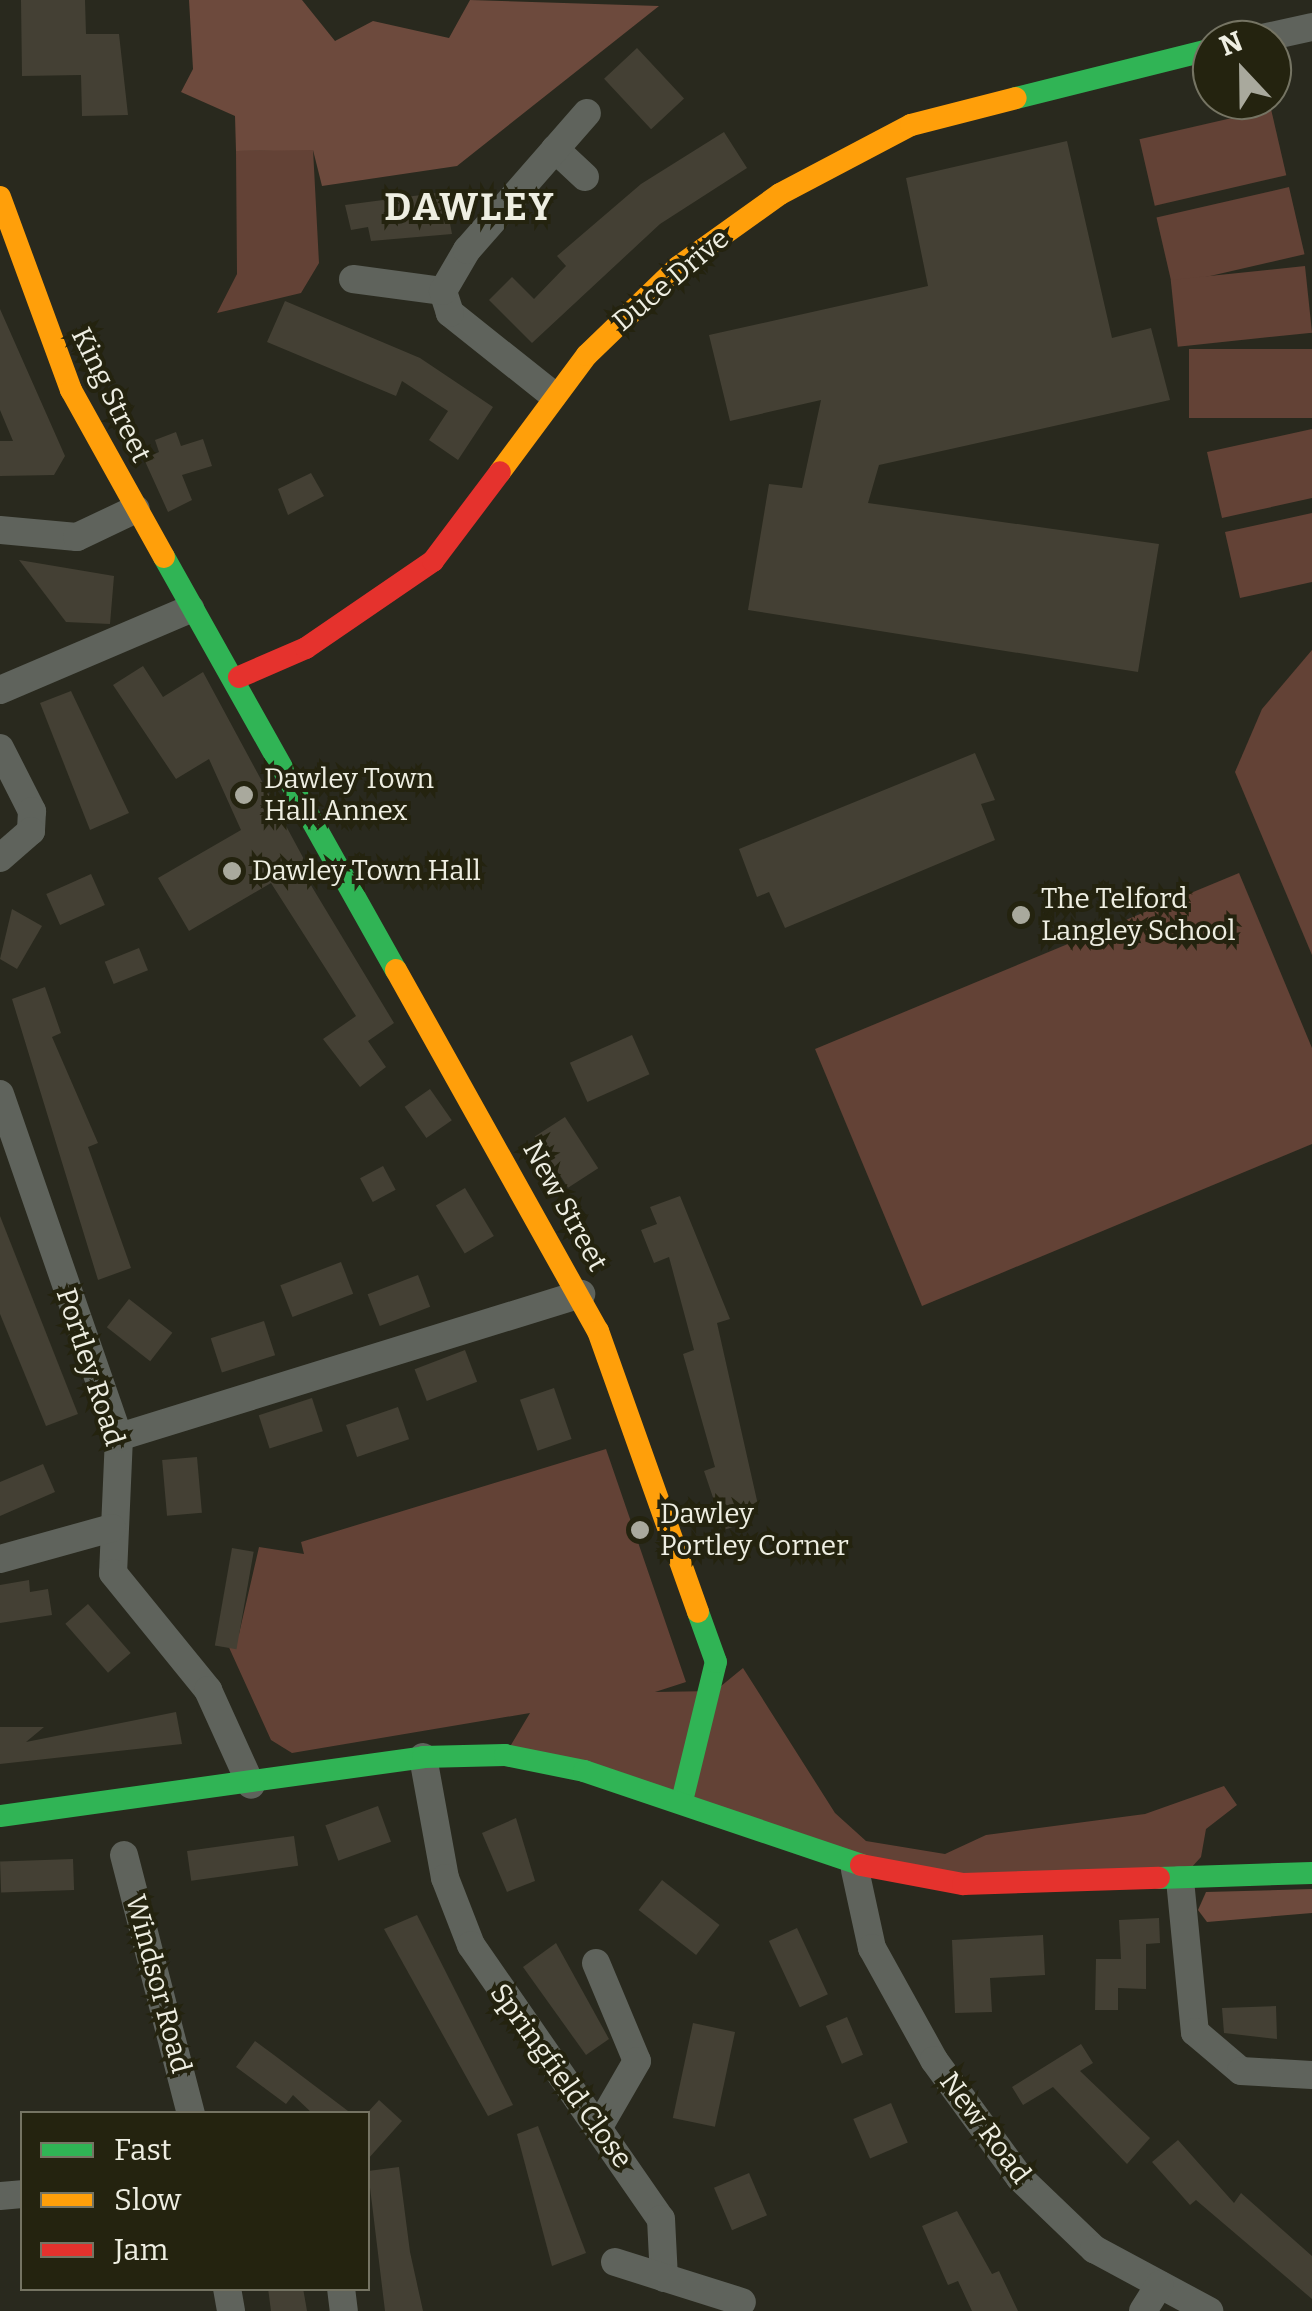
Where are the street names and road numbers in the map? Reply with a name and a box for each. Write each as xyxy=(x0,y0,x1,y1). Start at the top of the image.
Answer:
street label: Duce Drive xyxy=(606,222,736,338)
street label: King Street xyxy=(64,322,158,468)
street label: New Street xyxy=(516,1135,614,1277)
street label: Portley Road xyxy=(49,1284,131,1450)
street label: Windsor Road xyxy=(118,1891,198,2077)
street label: Springfield Close xyxy=(483,1977,639,2175)
street label: New Road xyxy=(932,2066,1038,2190)

